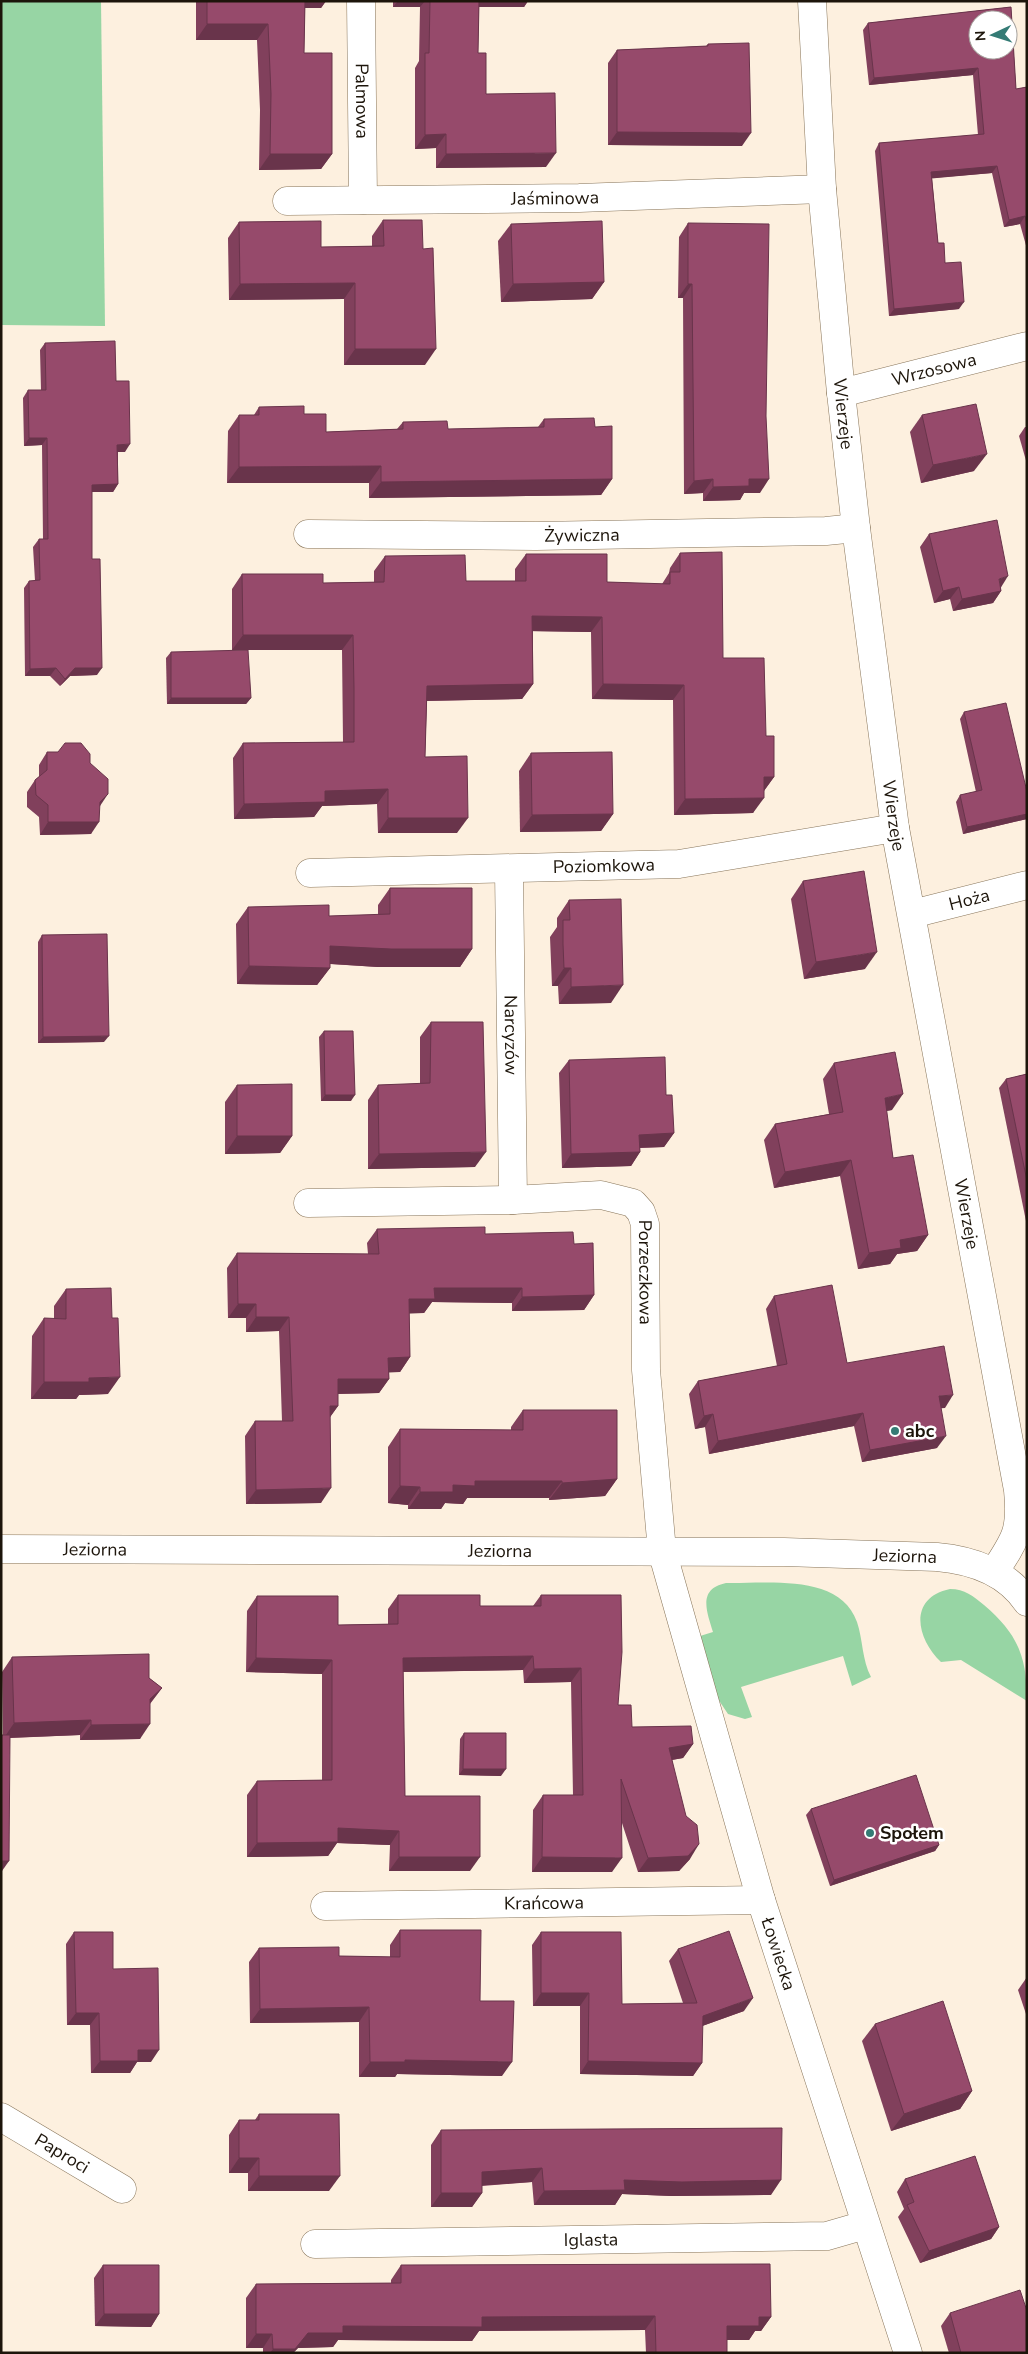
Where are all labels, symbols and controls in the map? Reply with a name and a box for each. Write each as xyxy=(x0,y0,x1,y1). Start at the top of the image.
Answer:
north arrow xyxy=(968,10,1018,60)
text: N xyxy=(971,30,990,42)
street label: Palmowa xyxy=(350,63,374,139)
street label: Jaśminowa xyxy=(510,185,600,211)
street label: Wrzosowa xyxy=(889,347,979,392)
street label: Wierzeje xyxy=(828,377,859,451)
street label: Żywiczna xyxy=(544,523,620,548)
street label: Wierzeje xyxy=(877,779,911,853)
street label: Poziomkowa xyxy=(553,853,655,879)
street label: Hoża xyxy=(946,883,992,916)
street label: Narcyzów xyxy=(499,995,523,1075)
street label: Wierzeje xyxy=(948,1176,985,1251)
street label: Porzeczkowa xyxy=(633,1220,658,1325)
place label: abc xyxy=(905,1419,935,1443)
marker: abc xyxy=(889,1425,901,1437)
street label: Jeziorna xyxy=(62,1537,127,1561)
street label: Jeziorna xyxy=(467,1539,532,1563)
street label: Jeziorna xyxy=(871,1543,937,1569)
place label: Społem xyxy=(880,1821,944,1845)
marker: Społem xyxy=(864,1827,876,1839)
street label: Krańcowa xyxy=(504,1890,584,1916)
street label: Łowiecka xyxy=(755,1913,802,1993)
street label: Paproci xyxy=(30,2128,94,2179)
street label: Iglasta xyxy=(564,2227,618,2252)

